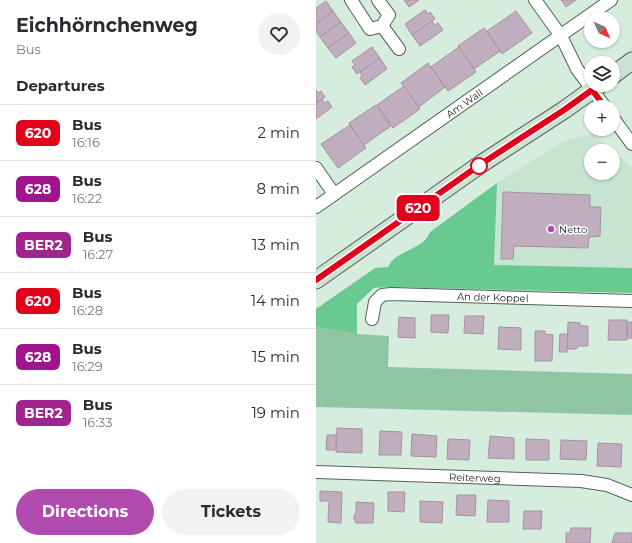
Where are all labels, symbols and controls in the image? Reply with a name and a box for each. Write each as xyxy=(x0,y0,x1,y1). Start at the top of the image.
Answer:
north arrow xyxy=(584,12,620,48)
map controls xyxy=(584,12,620,180)
button: heart xyxy=(258,13,300,55)
text: Eichhörnchenweg xyxy=(16,14,198,37)
text: Bus xyxy=(16,41,41,57)
button: layers xyxy=(584,56,620,92)
text: Departures xyxy=(16,76,105,95)
street label: Am Wall xyxy=(443,86,485,121)
button: + xyxy=(584,100,620,136)
text: Bus xyxy=(72,115,102,134)
text: 2 min xyxy=(257,123,300,142)
text: 620 xyxy=(25,124,51,142)
text: 16:16 xyxy=(72,134,100,150)
button: − xyxy=(584,144,620,180)
unlabelled marker xyxy=(470,157,488,175)
text: Bus xyxy=(72,171,102,190)
text: 8 min xyxy=(256,179,300,198)
text: 628 xyxy=(25,180,51,198)
text: 16:22 xyxy=(72,190,102,206)
line badge: 620 xyxy=(395,195,441,221)
text: 620 xyxy=(405,199,431,217)
place label: Netto xyxy=(559,223,587,236)
marker: Netto xyxy=(546,224,556,234)
text: Bus xyxy=(83,227,112,246)
text: 13 min xyxy=(252,235,300,254)
text: BER2 xyxy=(24,236,63,254)
text: 16:27 xyxy=(83,246,113,262)
text: Bus xyxy=(72,283,102,302)
street label: An der Koppel xyxy=(457,290,529,305)
text: 14 min xyxy=(251,291,300,310)
text: 620 xyxy=(25,292,51,310)
text: 16:28 xyxy=(72,302,103,318)
text: Bus xyxy=(72,339,102,358)
text: 15 min xyxy=(252,347,300,366)
text: 628 xyxy=(25,348,51,366)
text: 16:29 xyxy=(72,358,103,374)
text: Bus xyxy=(83,395,112,414)
text: 19 min xyxy=(251,403,300,422)
text: BER2 xyxy=(24,404,63,422)
text: 16:33 xyxy=(83,414,113,430)
street label: Reiterweg xyxy=(449,471,501,485)
button: Directions xyxy=(16,489,154,535)
button: Tickets xyxy=(162,489,300,535)

